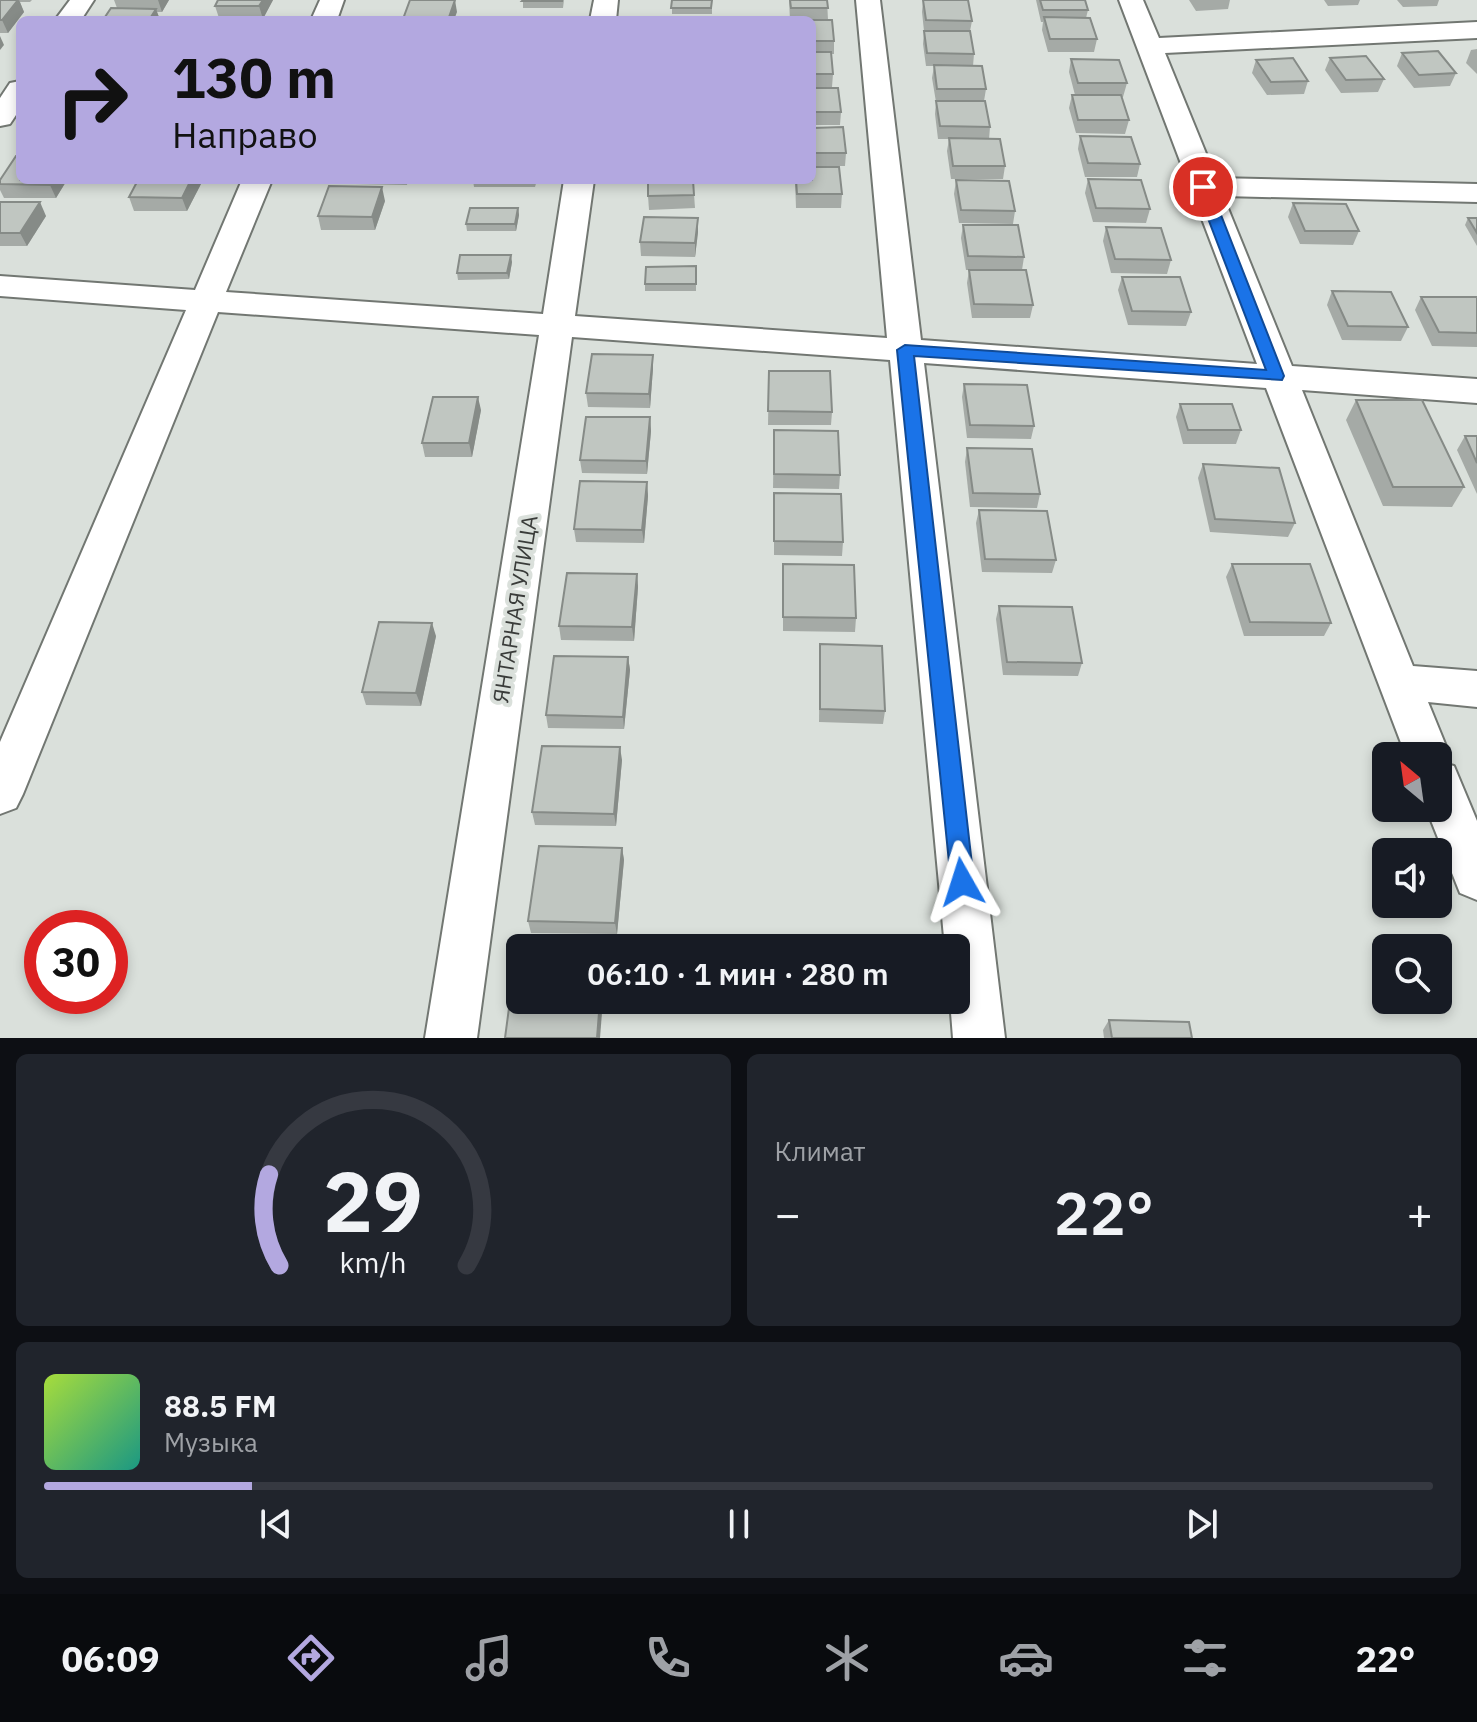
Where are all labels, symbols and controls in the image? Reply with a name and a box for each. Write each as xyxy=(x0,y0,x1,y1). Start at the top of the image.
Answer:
text: 130 m xyxy=(172,41,336,113)
icon: right xyxy=(40,48,144,152)
text: Направо xyxy=(172,111,318,158)
pin xyxy=(1169,153,1237,221)
icon: arrive xyxy=(1181,165,1225,209)
street label: ЯНТАРНАЯ УЛИЦА xyxy=(485,513,544,705)
north arrow xyxy=(1372,742,1452,822)
map controls xyxy=(1372,742,1452,1014)
button: sound xyxy=(1372,838,1452,918)
position arrow xyxy=(920,840,1004,924)
speed limit sign: 30 xyxy=(24,910,128,1014)
button: search xyxy=(1372,934,1452,1014)
text: 06:10 · 1 мин · 280 m xyxy=(587,954,889,993)
text: Климат xyxy=(775,1134,866,1168)
text: 29 xyxy=(323,1147,423,1255)
text: 22° xyxy=(1054,1173,1154,1252)
text: − xyxy=(775,1185,801,1242)
text: + xyxy=(1407,1185,1433,1242)
text: km/h xyxy=(340,1244,407,1281)
text: 88.5 FM xyxy=(164,1386,277,1425)
text: Музыка xyxy=(164,1425,258,1459)
icon: previous xyxy=(254,1502,298,1546)
icon: pause xyxy=(717,1502,761,1546)
icon: next xyxy=(1180,1502,1224,1546)
icon: directions xyxy=(283,1630,339,1686)
icon: music xyxy=(461,1630,517,1686)
icon: phone xyxy=(640,1630,696,1686)
icon: climate xyxy=(819,1630,875,1686)
icon: car xyxy=(998,1630,1054,1686)
icon: filters xyxy=(1177,1630,1233,1686)
text: 06:09 xyxy=(61,1635,160,1682)
text: 22° xyxy=(1355,1635,1416,1682)

